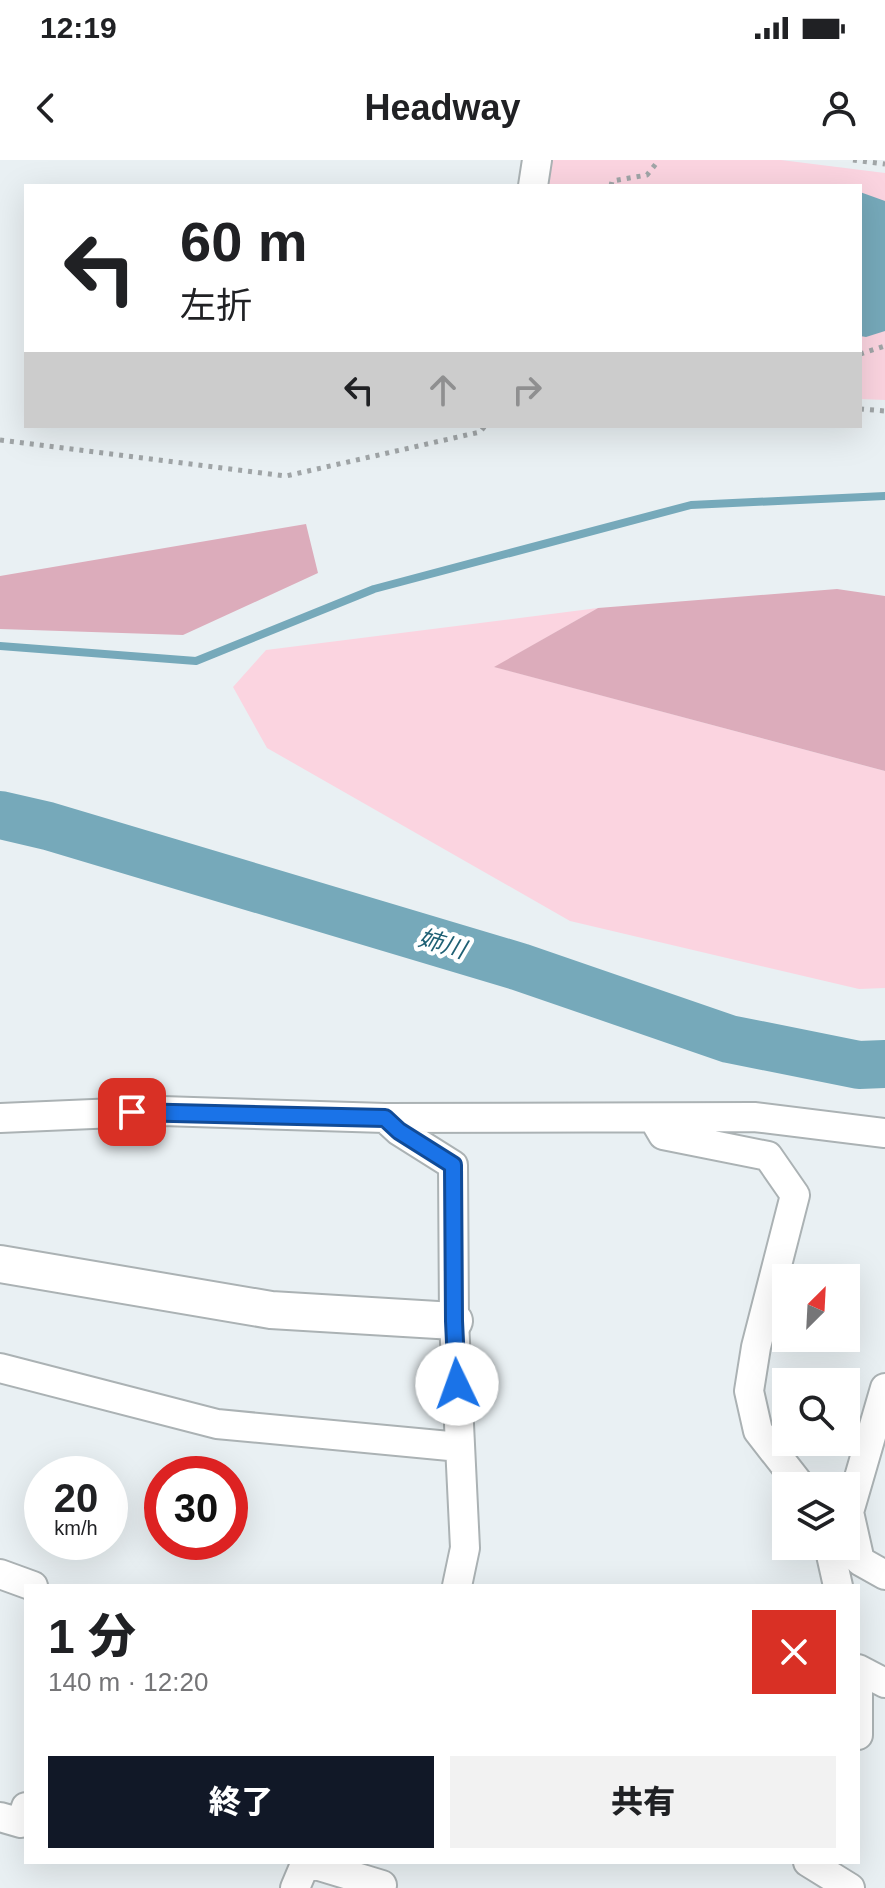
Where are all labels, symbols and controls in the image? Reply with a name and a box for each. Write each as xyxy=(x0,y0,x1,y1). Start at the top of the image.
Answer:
text: 12:19 xyxy=(40,11,117,44)
icon: back xyxy=(24,86,68,130)
icon: person xyxy=(817,86,861,130)
text: Headway xyxy=(364,87,521,128)
text: 60 m xyxy=(180,210,308,273)
icon: left xyxy=(48,216,152,320)
text: 左折 xyxy=(180,285,252,326)
icon: left xyxy=(337,368,381,412)
icon: ahead xyxy=(421,368,465,412)
icon: right xyxy=(505,368,549,412)
water label: 姉川 xyxy=(415,924,472,964)
pin xyxy=(98,1078,166,1146)
icon: arrive xyxy=(110,1090,154,1134)
north arrow xyxy=(772,1264,860,1352)
map controls xyxy=(772,1264,860,1560)
position arrow xyxy=(415,1342,499,1426)
button: search xyxy=(772,1368,860,1456)
speed limit sign: 30 xyxy=(144,1456,248,1560)
button: layers xyxy=(772,1472,860,1560)
text: 20 xyxy=(54,1476,98,1520)
text: km/h xyxy=(54,1517,98,1539)
text: 1 分 xyxy=(48,1610,136,1663)
button: close xyxy=(752,1610,836,1694)
text: 140 m · 12:20 xyxy=(48,1667,208,1697)
button: 終了 xyxy=(48,1756,434,1848)
button: 共有 xyxy=(450,1756,836,1848)

